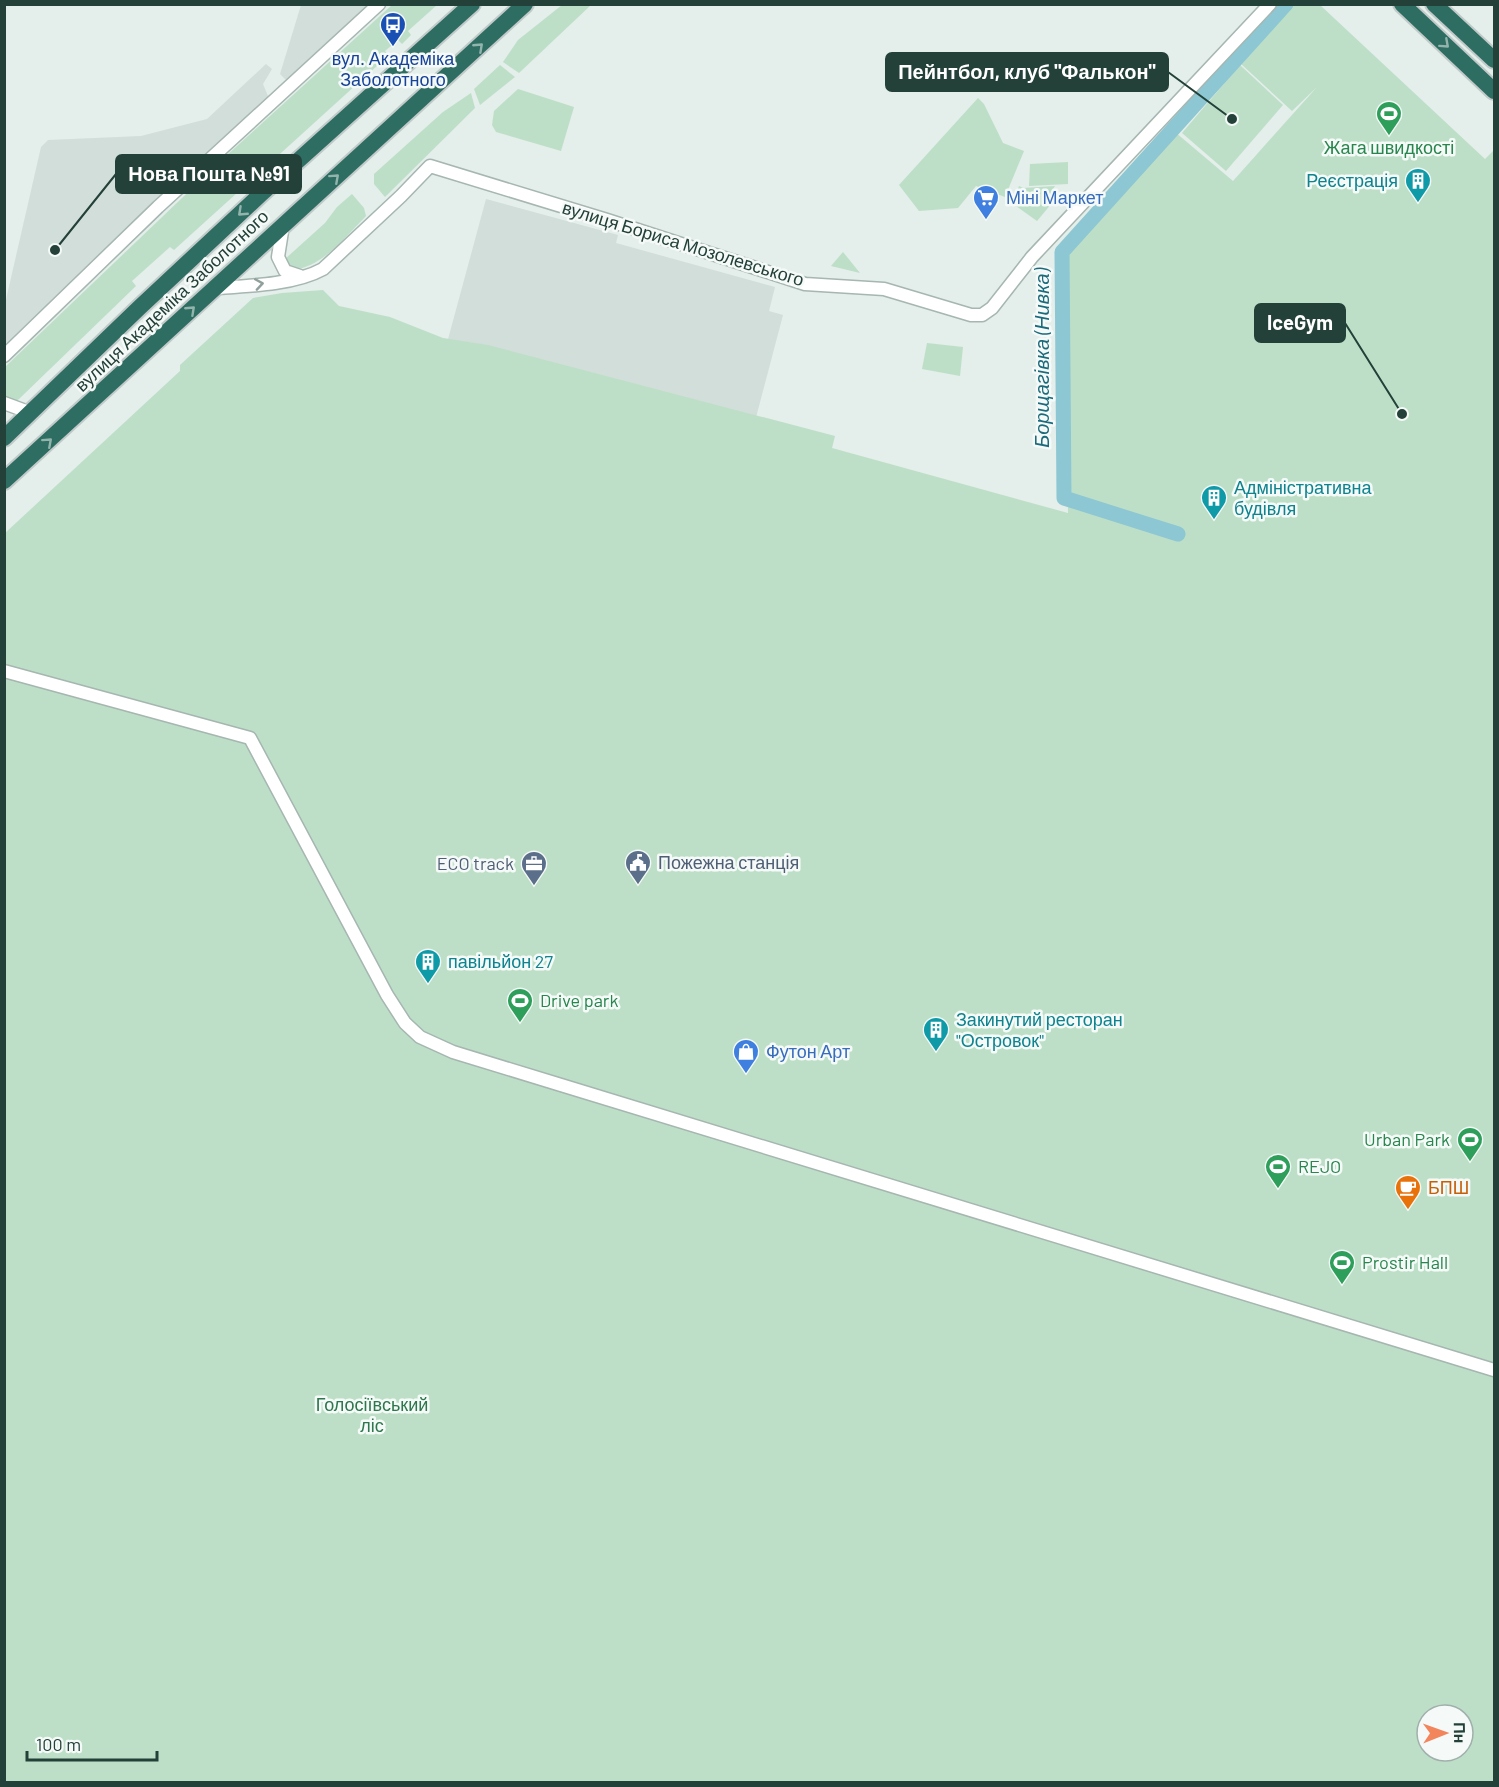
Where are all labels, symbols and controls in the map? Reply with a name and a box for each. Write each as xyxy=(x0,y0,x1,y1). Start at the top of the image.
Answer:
bus stop icon: вул. Академіка Заболотного xyxy=(378,10,408,48)
one-way arrow xyxy=(1438,37,1449,48)
one-way arrow xyxy=(473,43,483,54)
place label: вул. Академіка Заболотного xyxy=(332,47,455,90)
callout: Пейнтбол, клуб "Фалькон" xyxy=(886,53,1168,91)
text: Пейнтбол, клуб "Фалькон" xyxy=(898,59,1156,83)
sports icon: Жага швидкості xyxy=(1374,99,1404,137)
place label: Жага швидкості xyxy=(1324,136,1454,158)
callout: Нова Пошта №91 xyxy=(116,155,301,193)
text: Нова Пошта №91 xyxy=(128,161,290,185)
building icon: Реєстрація xyxy=(1403,166,1433,204)
place label: Реєстрація xyxy=(1306,169,1398,191)
one-way arrow xyxy=(328,174,339,185)
supermarket icon: Міні Маркет xyxy=(971,183,1001,221)
place label: Міні Маркет xyxy=(1006,186,1104,208)
street label: вулиця Бориса Мозолевського xyxy=(560,196,807,290)
street label: вулиця Академіка Заболотного xyxy=(70,205,273,396)
one-way arrow xyxy=(238,205,249,216)
water label: Борщагівка (Нивка) xyxy=(1029,267,1053,448)
one-way arrow xyxy=(255,279,264,291)
callout: IceGym xyxy=(1255,304,1345,342)
one-way arrow xyxy=(185,306,195,317)
text: IceGym xyxy=(1267,310,1333,334)
one-way arrow xyxy=(41,438,52,449)
place label: Адміністративна будівля xyxy=(1234,476,1372,519)
building icon: Адміністративна будівля xyxy=(1199,483,1229,521)
public building icon: Пожежна станція xyxy=(623,848,653,886)
office icon: ECO track xyxy=(519,849,549,887)
place label: Пожежна станція xyxy=(658,851,799,873)
place label: ECO track xyxy=(437,852,514,874)
building icon: павільйон 27 xyxy=(413,947,443,985)
place label: павільйон 27 xyxy=(448,950,553,972)
sports icon: Drive park xyxy=(505,986,535,1024)
place label: Drive park xyxy=(540,989,618,1011)
place label: Закинутий ресторан "Островок" xyxy=(956,1008,1123,1051)
building icon: Закинутий ресторан "Островок" xyxy=(921,1015,951,1053)
shop icon: Футон Арт xyxy=(731,1037,761,1075)
place label: Футон Арт xyxy=(766,1040,850,1062)
sports icon: Urban Park xyxy=(1455,1125,1485,1163)
place label: Urban Park xyxy=(1364,1128,1450,1150)
sports icon: REJO xyxy=(1263,1152,1293,1190)
place label: REJO xyxy=(1298,1155,1341,1177)
cafe icon: БПШ xyxy=(1393,1173,1423,1211)
place label: БПШ xyxy=(1428,1176,1469,1198)
sports icon: Prostir Hall xyxy=(1327,1248,1357,1286)
place label: Prostir Hall xyxy=(1362,1251,1448,1273)
park label: Голосіївський ліс xyxy=(316,1393,428,1436)
north arrow xyxy=(1415,1703,1475,1763)
text: Пн xyxy=(1451,1722,1470,1743)
scale bar xyxy=(27,1724,158,1762)
text: 100 m xyxy=(36,1733,81,1755)

